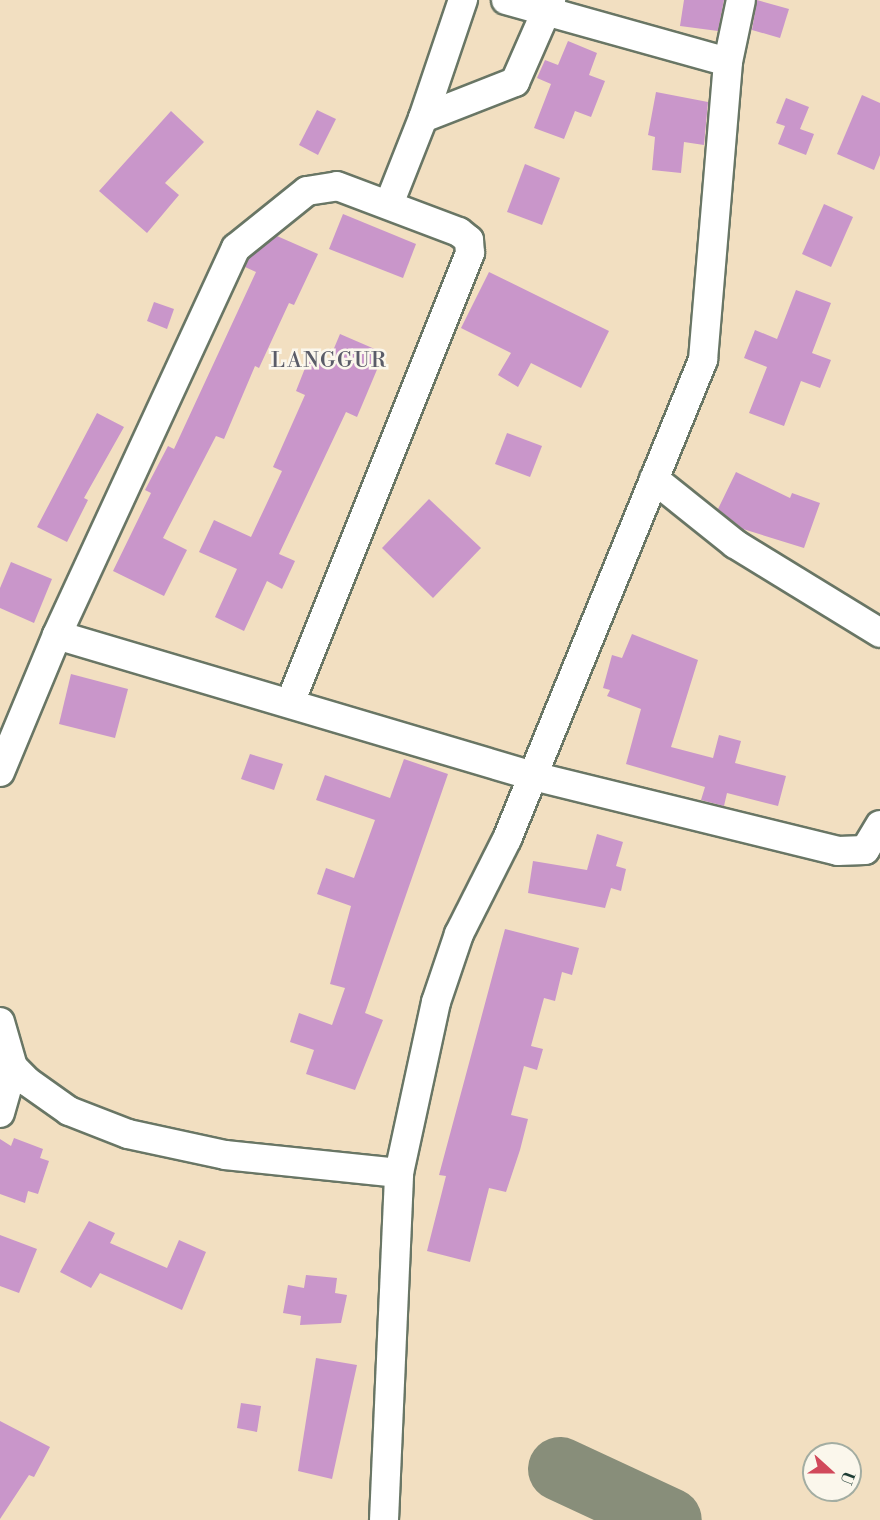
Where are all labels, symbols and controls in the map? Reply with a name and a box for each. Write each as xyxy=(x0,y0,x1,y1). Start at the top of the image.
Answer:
district label: LANGGUR xyxy=(271,348,387,374)
north arrow xyxy=(802,1442,862,1502)
text: U xyxy=(835,1468,858,1487)

